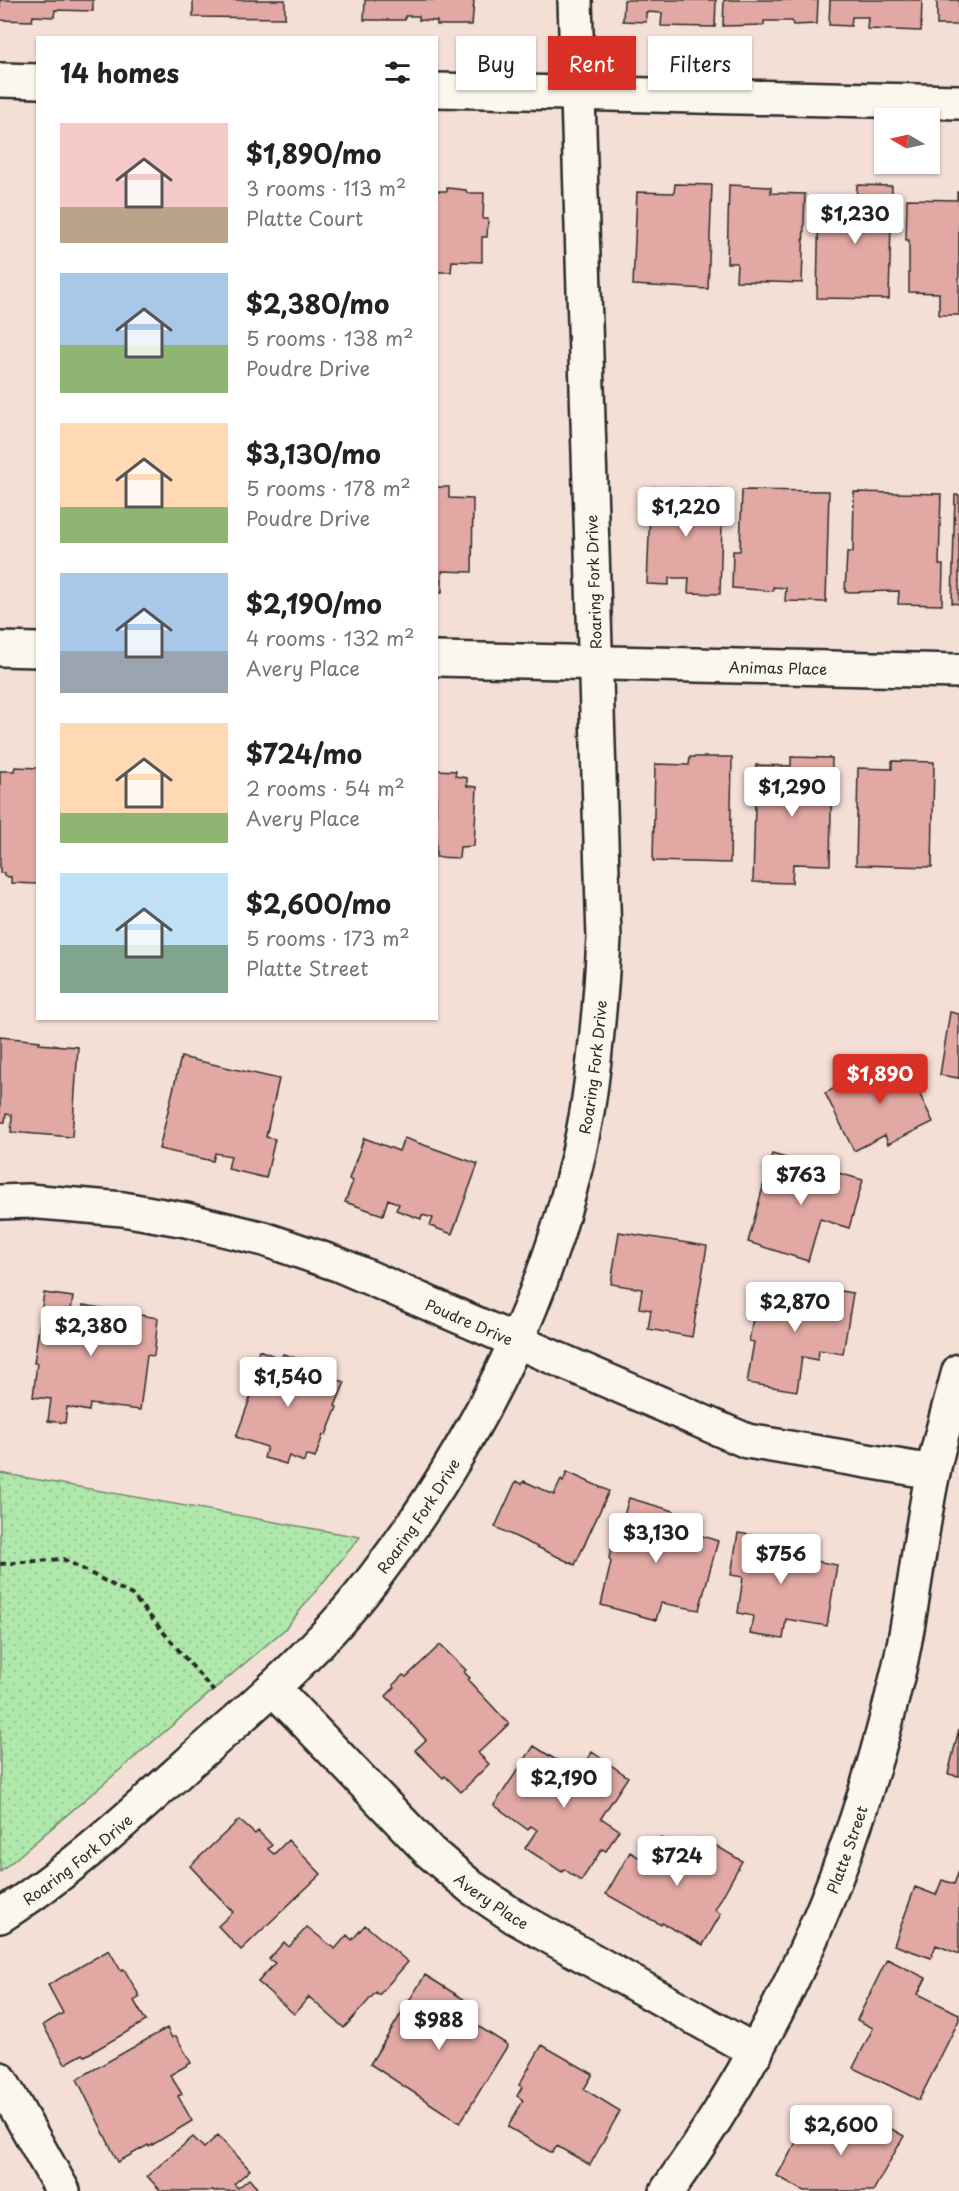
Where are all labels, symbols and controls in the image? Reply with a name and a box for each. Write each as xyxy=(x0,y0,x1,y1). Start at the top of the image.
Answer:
chip: Buy xyxy=(456,36,536,90)
chip: Rent xyxy=(548,36,636,90)
chip: Filters xyxy=(648,36,752,90)
text: 14 homes xyxy=(60,53,179,92)
icon: filters xyxy=(381,56,414,89)
north arrow xyxy=(874,108,940,174)
map controls xyxy=(874,108,940,174)
text: $1,890/mo xyxy=(246,134,381,173)
icon: home xyxy=(108,147,180,219)
text: 3 rooms · 113 m² xyxy=(246,173,406,203)
pin: $1,230 xyxy=(806,194,904,245)
text: $1,230 xyxy=(821,198,889,228)
text: Platte Court xyxy=(246,203,363,233)
text: $2,380/mo xyxy=(246,284,389,323)
icon: home xyxy=(108,297,180,369)
text: 5 rooms · 138 m² xyxy=(246,323,414,353)
text: Poudre Drive xyxy=(246,353,370,383)
text: $3,130/mo xyxy=(246,434,381,473)
icon: home xyxy=(108,447,180,519)
text: 5 rooms · 178 m² xyxy=(246,473,411,503)
pin: $1,220 xyxy=(637,487,735,538)
text: $1,220 xyxy=(652,491,720,521)
text: Poudre Drive xyxy=(246,503,370,533)
street label: Roaring Fork Drive xyxy=(579,514,607,650)
text: $2,190/mo xyxy=(246,584,382,623)
icon: home xyxy=(108,597,180,669)
text: 4 rooms · 132 m² xyxy=(246,623,415,653)
text: Avery Place xyxy=(246,653,360,683)
street label: Animas Place xyxy=(728,654,828,679)
text: $724/mo xyxy=(246,734,362,773)
icon: home xyxy=(108,747,180,819)
pin: $1,290 xyxy=(743,767,841,818)
text: $1,290 xyxy=(758,771,826,801)
text: 2 rooms · 54 m² xyxy=(246,773,405,803)
text: Avery Place xyxy=(246,803,360,833)
text: $2,600/mo xyxy=(246,884,391,923)
icon: home xyxy=(108,897,180,969)
text: 5 rooms · 173 m² xyxy=(246,923,410,953)
text: Platte Street xyxy=(246,953,368,983)
street label: Roaring Fork Drive xyxy=(572,999,611,1136)
pin: $1,890 xyxy=(831,1054,929,1105)
text: $1,890 xyxy=(847,1058,913,1088)
pin: $763 xyxy=(765,1155,837,1206)
text: $763 xyxy=(776,1159,826,1189)
pin: $2,870 xyxy=(746,1282,844,1333)
text: $2,870 xyxy=(760,1286,830,1316)
street label: Poudre Drive xyxy=(422,1292,517,1350)
pin: $2,380 xyxy=(42,1306,140,1357)
text: $2,380 xyxy=(55,1310,127,1340)
pin: $1,540 xyxy=(239,1357,337,1408)
text: $1,540 xyxy=(254,1361,322,1391)
street label: Roaring Fork Drive xyxy=(370,1453,465,1578)
pin: $3,130 xyxy=(607,1513,705,1564)
text: $3,130 xyxy=(623,1517,689,1547)
pin: $756 xyxy=(745,1534,817,1585)
text: $756 xyxy=(756,1538,806,1568)
pin: $2,190 xyxy=(515,1758,613,1809)
text: $2,190 xyxy=(531,1762,597,1792)
street label: Platte Street xyxy=(819,1802,872,1897)
street label: Roaring Fork Drive xyxy=(17,1808,137,1910)
pin: $724 xyxy=(641,1836,713,1887)
text: $724 xyxy=(651,1840,703,1870)
street label: Avery Place xyxy=(450,1867,533,1934)
pin: $988 xyxy=(403,2000,475,2051)
text: $988 xyxy=(414,2004,464,2034)
pin: $2,600 xyxy=(792,2105,890,2156)
text: $2,600 xyxy=(804,2109,878,2139)

